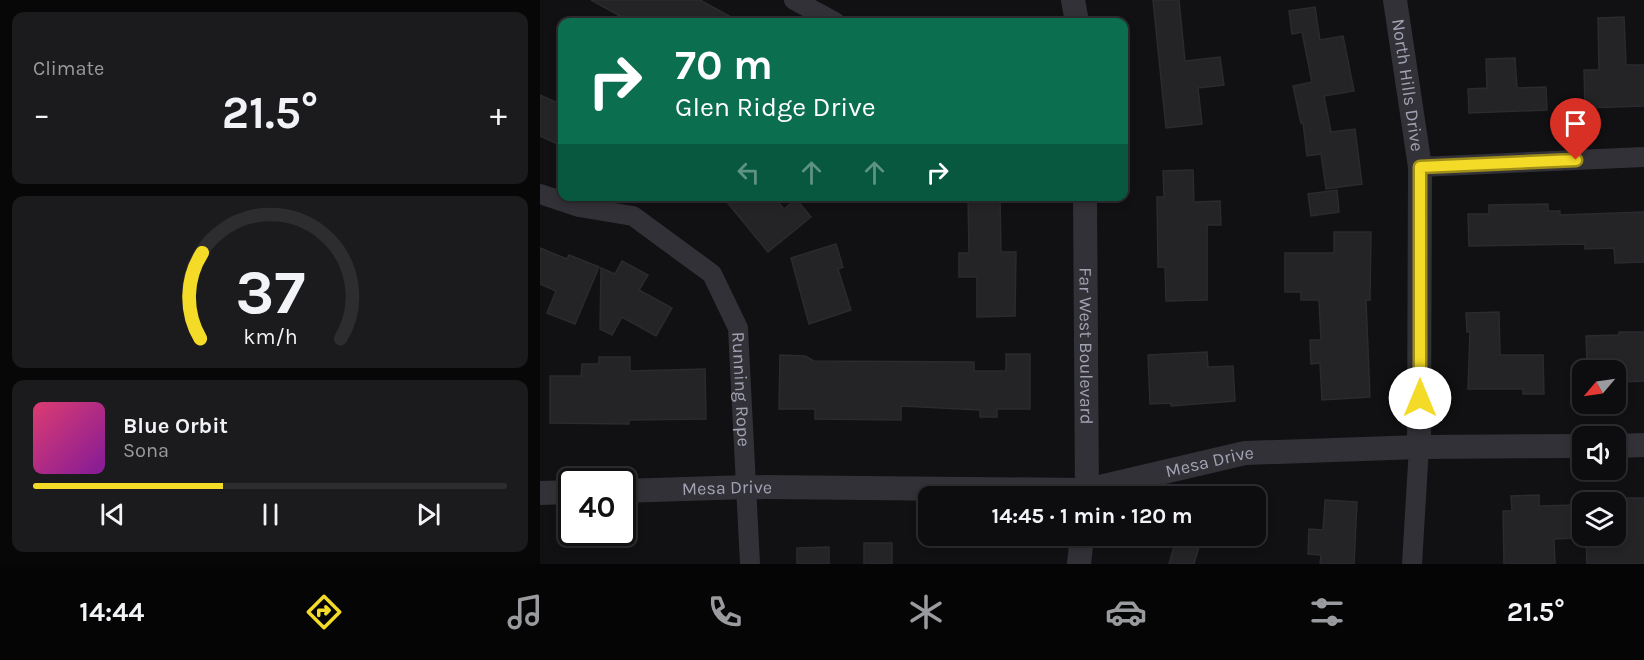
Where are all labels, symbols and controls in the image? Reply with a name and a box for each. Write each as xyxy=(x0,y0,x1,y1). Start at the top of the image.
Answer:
street label: North Hills Drive xyxy=(1387,17,1429,153)
text: 70 m xyxy=(675,40,773,90)
icon: right xyxy=(576,42,654,120)
text: Climate xyxy=(33,57,104,80)
text: 21.5° xyxy=(222,87,318,139)
text: Glen Ridge Drive xyxy=(675,91,876,123)
text: − xyxy=(33,95,50,133)
text: + xyxy=(490,95,507,133)
pin xyxy=(1550,98,1601,160)
icon: arrive xyxy=(1559,107,1592,140)
icon: left xyxy=(732,156,765,189)
icon: ahead xyxy=(795,156,828,189)
icon: ahead xyxy=(858,156,891,189)
icon: right xyxy=(921,156,954,189)
text: 37 xyxy=(235,256,305,329)
street label: Far West Boulevard xyxy=(1074,267,1098,425)
text: km/h xyxy=(243,324,297,349)
street label: Running Rope xyxy=(727,331,755,447)
north arrow xyxy=(1572,360,1626,414)
map controls xyxy=(1572,360,1626,546)
position arrow xyxy=(1388,366,1452,430)
text: Blue Orbit xyxy=(123,413,228,439)
button: sound xyxy=(1572,426,1626,480)
text: Sona xyxy=(123,439,169,462)
street label: Mesa Drive xyxy=(1163,442,1254,482)
speed limit sign: 40 xyxy=(558,468,636,546)
street label: Mesa Drive xyxy=(681,476,772,500)
button: layers xyxy=(1572,492,1626,546)
icon: previous xyxy=(96,498,129,531)
icon: pause xyxy=(254,498,287,531)
icon: next xyxy=(412,498,445,531)
text: 14:45 · 1 min · 120 m xyxy=(991,503,1193,529)
icon: directions xyxy=(303,591,345,633)
icon: music xyxy=(504,591,546,633)
icon: phone xyxy=(704,591,746,633)
icon: climate xyxy=(905,591,947,633)
icon: car xyxy=(1105,591,1147,633)
icon: filters xyxy=(1306,591,1348,633)
text: 14:44 xyxy=(79,596,144,628)
text: 21.5° xyxy=(1507,596,1565,628)

